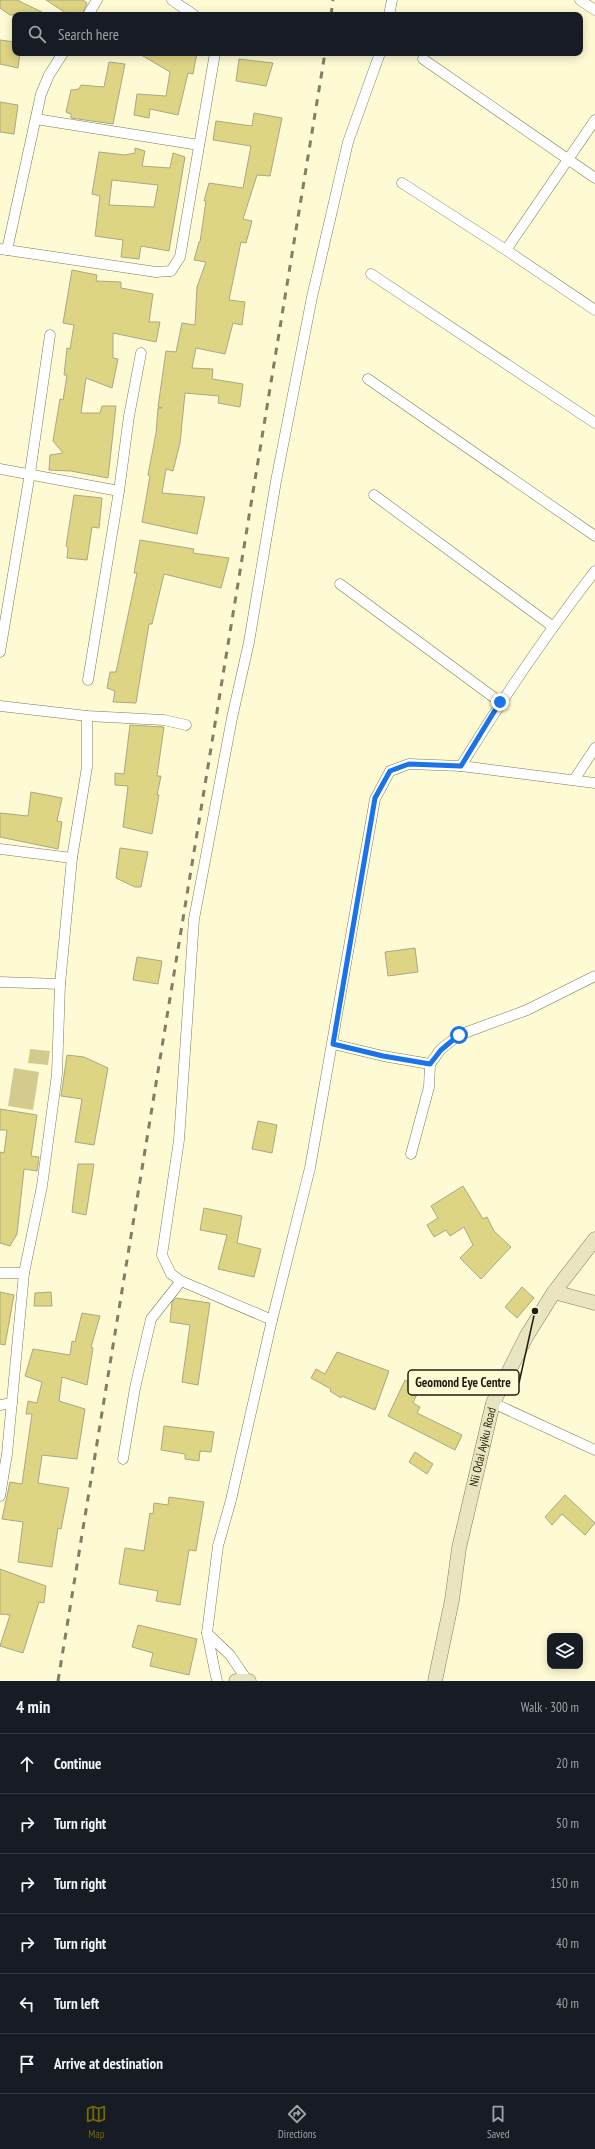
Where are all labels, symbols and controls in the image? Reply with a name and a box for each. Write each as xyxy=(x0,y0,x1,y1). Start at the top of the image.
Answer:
search box xyxy=(12,12,583,56)
icon: search xyxy=(26,23,48,45)
text: Search here xyxy=(58,25,119,44)
route end xyxy=(491,693,509,711)
route start xyxy=(450,1026,468,1044)
callout: Geomond Eye Centre xyxy=(408,1370,519,1395)
text: Geomond Eye Centre xyxy=(415,1374,511,1391)
street label: Nii Odai Ayiku Road xyxy=(466,1406,499,1488)
map controls xyxy=(547,1633,583,1669)
button: layers xyxy=(547,1633,583,1669)
text: 4 min xyxy=(16,1696,50,1718)
text: Walk · 300 m xyxy=(521,1699,579,1716)
icon: ahead xyxy=(16,1753,38,1775)
text: Continue xyxy=(54,1754,101,1773)
text: 20 m xyxy=(556,1755,579,1772)
icon: right xyxy=(16,1813,38,1835)
text: Turn right xyxy=(54,1814,106,1833)
text: 50 m xyxy=(556,1815,579,1832)
icon: right xyxy=(16,1873,38,1895)
text: Turn right xyxy=(54,1874,106,1893)
text: 150 m xyxy=(550,1875,579,1892)
icon: right xyxy=(16,1933,38,1955)
text: Turn right xyxy=(54,1934,106,1953)
text: 40 m xyxy=(556,1935,579,1952)
icon: left xyxy=(16,1993,38,2015)
text: Turn left xyxy=(54,1994,99,2013)
text: 40 m xyxy=(556,1995,579,2012)
icon: arrive xyxy=(16,2053,38,2075)
text: Arrive at destination xyxy=(54,2054,163,2073)
tab: Map xyxy=(85,2103,107,2141)
tab: Directions xyxy=(278,2103,316,2141)
tab: Saved xyxy=(487,2103,510,2141)

